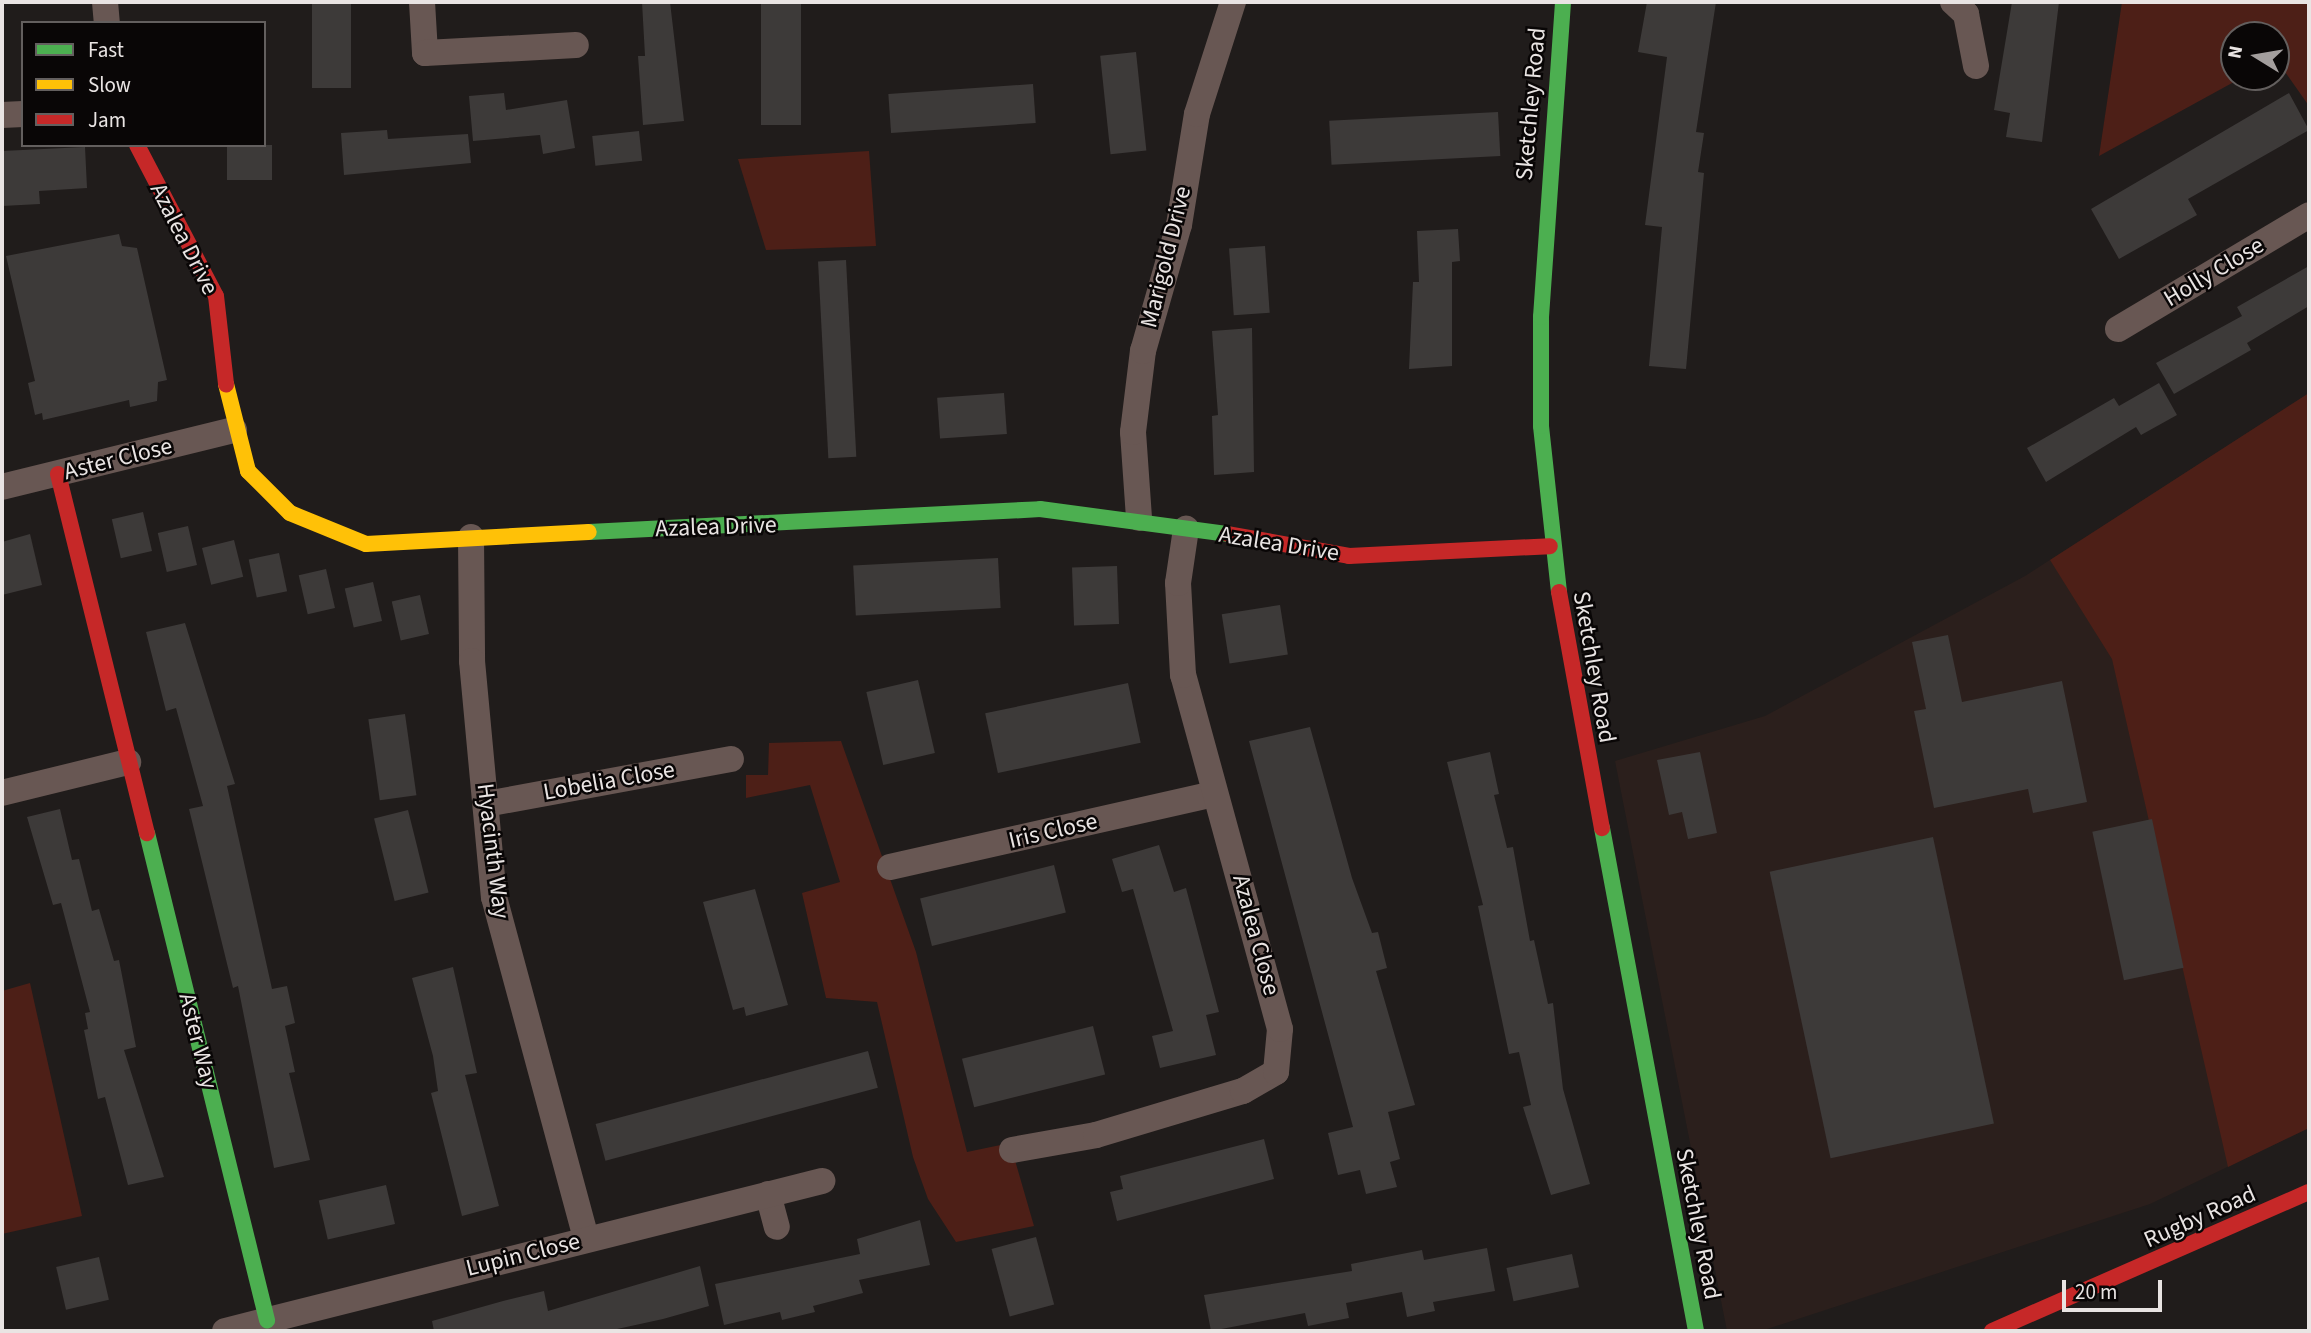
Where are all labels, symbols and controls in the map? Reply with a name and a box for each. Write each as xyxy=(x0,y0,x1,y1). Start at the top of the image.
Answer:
legend xyxy=(21,21,266,147)
north arrow xyxy=(2220,21,2290,91)
street label: Sketchley Road xyxy=(1510,26,1552,182)
text: Fast xyxy=(88,35,124,65)
text: N xyxy=(2221,44,2250,61)
text: Slow xyxy=(88,70,131,100)
text: Jam xyxy=(88,105,126,135)
street label: Azalea Drive xyxy=(144,178,224,300)
street label: Marigold Drive xyxy=(1135,183,1197,331)
street label: Holly Close xyxy=(2159,231,2269,313)
street label: Aster Close xyxy=(61,432,175,486)
street label: Azalea Drive xyxy=(655,510,777,544)
street label: Azalea Drive xyxy=(1217,520,1341,568)
street label: Sketchley Road xyxy=(1567,589,1621,745)
street label: Lobelia Close xyxy=(541,755,677,807)
street label: Hyacinth Way xyxy=(470,782,516,920)
street label: Iris Close xyxy=(1006,807,1100,855)
street label: Azalea Close xyxy=(1226,871,1286,999)
street label: Aster Way xyxy=(172,990,224,1092)
street label: Sketchley Road xyxy=(1669,1146,1727,1302)
street label: Rugby Road xyxy=(2140,1180,2260,1254)
street label: Lupin Close xyxy=(463,1227,583,1283)
scale bar xyxy=(2066,1266,2166,1310)
text: 20 m xyxy=(2075,1277,2117,1307)

